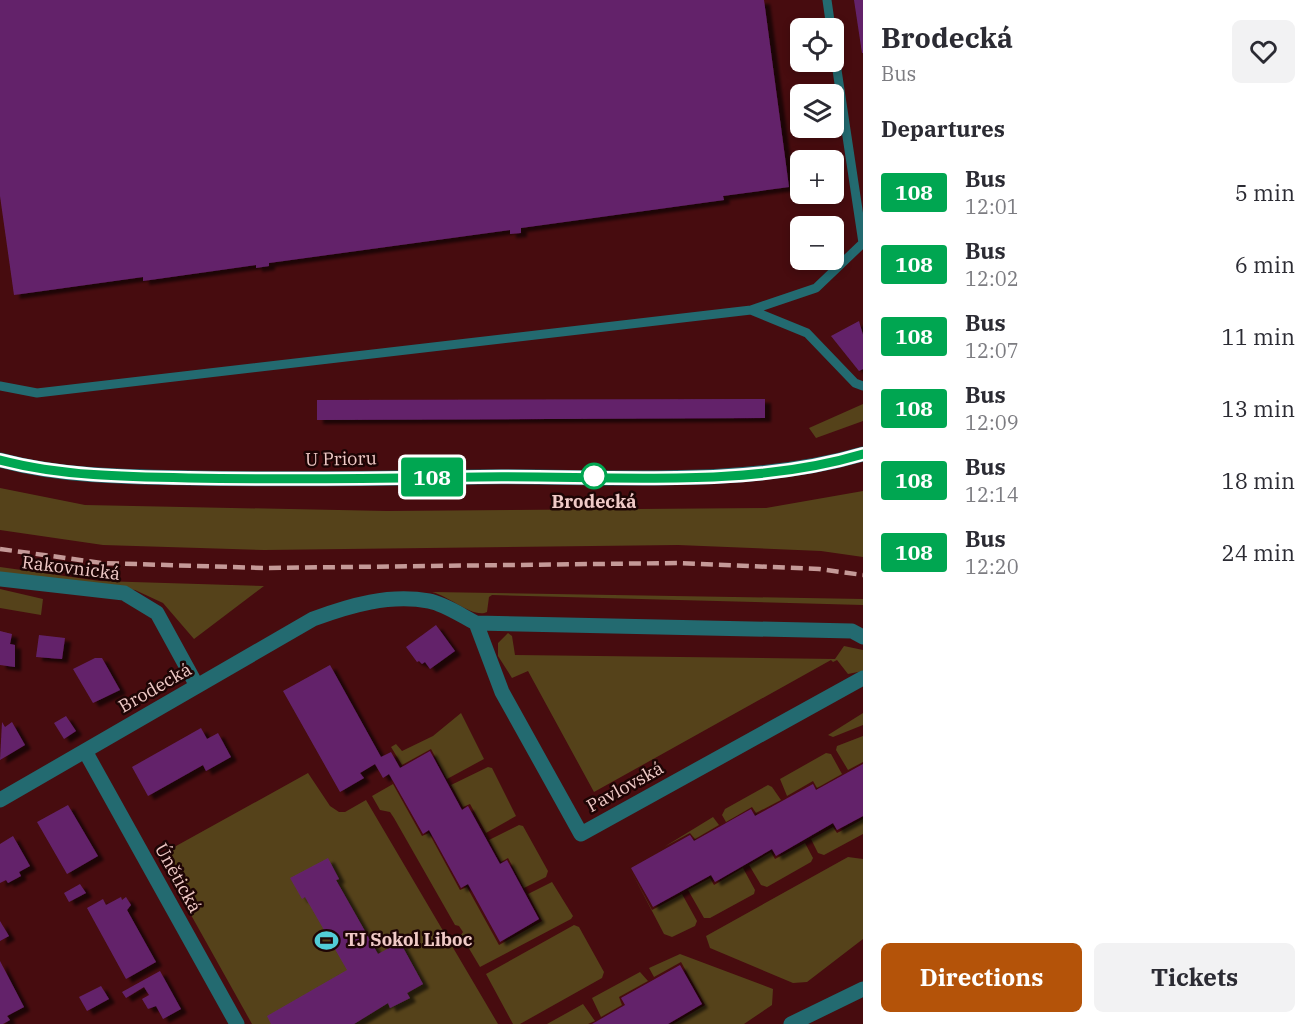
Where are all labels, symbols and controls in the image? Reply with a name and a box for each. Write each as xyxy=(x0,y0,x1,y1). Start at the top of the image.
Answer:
map controls xyxy=(790,18,844,270)
button: locate xyxy=(790,18,844,72)
text: Brodecká xyxy=(881,19,1013,56)
button: heart xyxy=(1232,20,1295,83)
text: Bus xyxy=(881,60,916,87)
button: layers xyxy=(790,84,844,138)
text: Departures xyxy=(881,114,1005,143)
button: + xyxy=(790,150,844,204)
text: Bus xyxy=(965,164,1006,193)
text: 108 xyxy=(895,178,933,206)
text: 5 min xyxy=(1235,178,1295,207)
text: 12:01 xyxy=(965,193,1019,220)
button: − xyxy=(790,216,844,270)
text: Bus xyxy=(965,236,1006,265)
text: 108 xyxy=(895,250,933,278)
text: 6 min xyxy=(1235,250,1295,279)
text: 12:02 xyxy=(965,265,1019,292)
text: Bus xyxy=(965,308,1006,337)
text: 108 xyxy=(895,322,933,350)
text: 11 min xyxy=(1222,322,1295,351)
text: 12:07 xyxy=(965,337,1019,364)
text: Bus xyxy=(965,380,1006,409)
text: 108 xyxy=(895,394,933,422)
text: 13 min xyxy=(1222,394,1295,423)
text: 12:09 xyxy=(965,409,1019,436)
street label: U Prioru xyxy=(305,446,377,471)
text: Bus xyxy=(965,452,1006,481)
line badge: 108 xyxy=(398,458,466,496)
text: 108 xyxy=(413,463,451,491)
marker: Brodecká xyxy=(581,463,607,489)
text: 108 xyxy=(895,466,933,494)
text: 18 min xyxy=(1222,466,1295,495)
text: 12:14 xyxy=(965,481,1019,508)
place label: Brodecká xyxy=(552,490,636,513)
text: Bus xyxy=(965,524,1006,553)
text: 108 xyxy=(895,538,933,566)
text: 24 min xyxy=(1222,538,1295,567)
street label: Rakovnická xyxy=(21,550,122,585)
text: 12:20 xyxy=(965,553,1019,580)
street label: Brodecká xyxy=(114,657,196,718)
street label: Pavlovská xyxy=(582,756,667,817)
street label: Únětická xyxy=(150,839,207,917)
sports icon: TJ Sokol Liboc xyxy=(314,927,340,953)
place label: TJ Sokol Liboc xyxy=(345,928,473,951)
button: Directions xyxy=(881,943,1082,1012)
button: Tickets xyxy=(1094,943,1295,1012)

